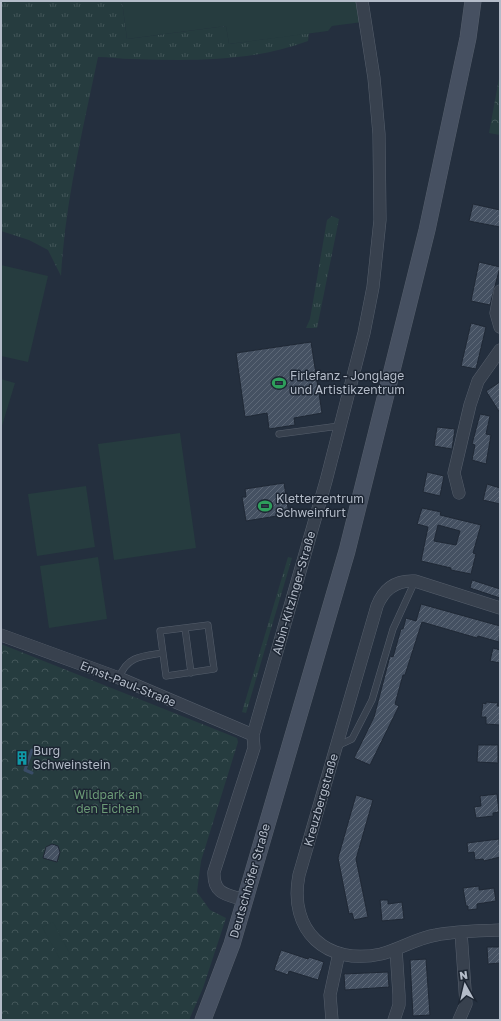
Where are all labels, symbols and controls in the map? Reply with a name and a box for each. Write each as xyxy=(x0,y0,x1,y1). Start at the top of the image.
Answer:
place label: Firlefanz - Jonglage und Artistikzentrum xyxy=(290,368,405,397)
sports icon: Firlefanz - Jonglage und Artistikzentrum xyxy=(271,375,287,391)
place label: Kletterzentrum Schweinfurt xyxy=(276,491,364,520)
sports icon: Kletterzentrum Schweinfurt xyxy=(257,498,273,514)
street label: Albin-Kitzinger-Straße xyxy=(269,529,318,656)
street label: Ernst-Paul-Straße xyxy=(78,657,178,710)
place label: Burg Schweinstein xyxy=(33,743,110,772)
building icon: Burg Schweinstein xyxy=(14,750,30,766)
street label: Kreuzbergstraße xyxy=(300,752,341,848)
park label: Wildpark an den Eichen xyxy=(74,787,142,816)
street label: Deutschhöfer Straße xyxy=(226,822,273,940)
north arrow xyxy=(445,965,485,1005)
text: N xyxy=(458,968,469,982)

